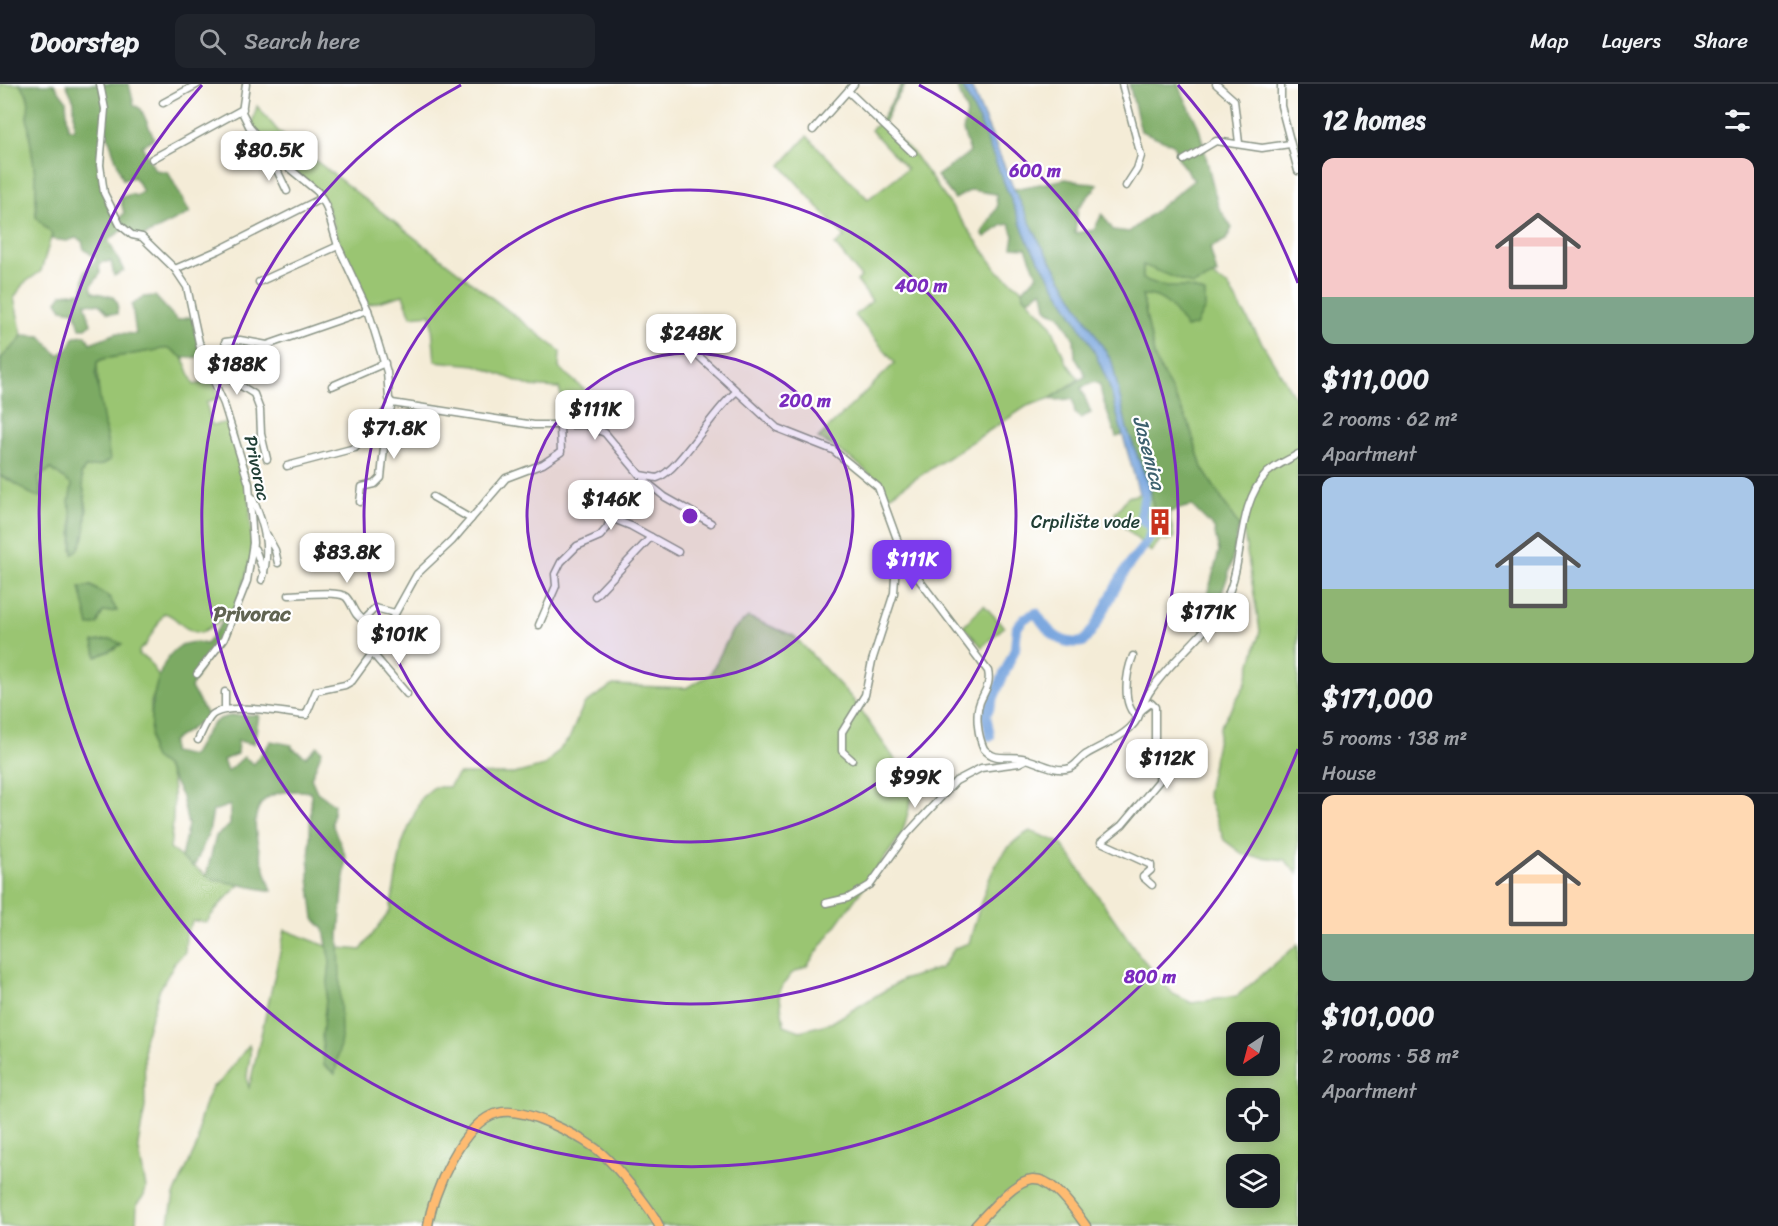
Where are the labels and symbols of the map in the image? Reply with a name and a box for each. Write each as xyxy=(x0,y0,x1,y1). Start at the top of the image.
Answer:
pin: $80.5K xyxy=(220,131,318,182)
text: 600 m xyxy=(1008,155,1061,187)
text: 400 m xyxy=(894,270,947,302)
pin: $248K xyxy=(649,314,733,365)
pin: $188K xyxy=(195,345,279,396)
text: 200 m xyxy=(778,385,831,417)
pin: $111K xyxy=(553,390,637,441)
pin: $71.8K xyxy=(345,409,443,460)
water label: Jasenica xyxy=(1122,412,1176,496)
street label: Privorac xyxy=(234,432,280,504)
pin: $146K xyxy=(569,480,653,531)
centre of rings xyxy=(680,506,700,526)
place label: Crpilište vode xyxy=(1031,506,1140,538)
building icon: Crpilište vode xyxy=(1145,507,1175,537)
pin: $83.8K xyxy=(298,533,396,584)
pin: $111K xyxy=(870,540,954,591)
pin: $171K xyxy=(1166,593,1250,644)
district label: Privorac xyxy=(213,595,291,633)
pin: $101K xyxy=(357,615,441,666)
pin: $112K xyxy=(1125,739,1209,790)
pin: $99K xyxy=(879,758,951,809)
text: 800 m xyxy=(1123,961,1176,993)
north arrow xyxy=(1226,1022,1280,1076)

